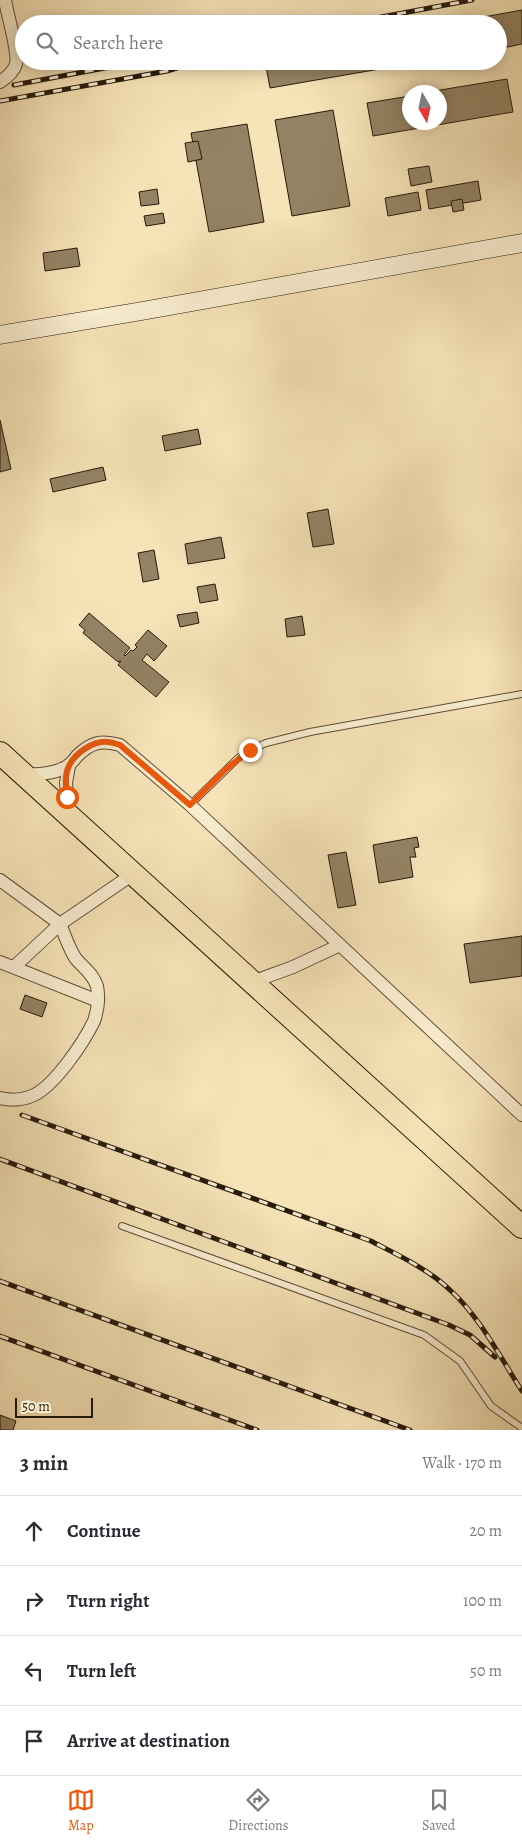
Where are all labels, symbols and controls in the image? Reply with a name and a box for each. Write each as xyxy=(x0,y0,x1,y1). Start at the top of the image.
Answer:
search box xyxy=(15,15,507,70)
icon: search xyxy=(33,29,61,57)
text: Search here xyxy=(73,30,163,56)
north arrow xyxy=(402,85,447,130)
route end xyxy=(239,739,262,762)
route start xyxy=(56,786,79,809)
scale bar xyxy=(15,1395,92,1418)
text: 50 m xyxy=(22,1397,50,1416)
text: 3 min xyxy=(20,1449,68,1477)
text: Walk · 170 m xyxy=(422,1452,502,1474)
icon: ahead xyxy=(20,1517,48,1545)
text: Continue xyxy=(67,1518,141,1544)
text: 20 m xyxy=(469,1520,502,1542)
icon: right xyxy=(20,1587,48,1615)
text: Turn right xyxy=(67,1588,149,1614)
text: 100 m xyxy=(463,1590,502,1612)
icon: left xyxy=(20,1657,48,1685)
text: Turn left xyxy=(67,1658,136,1684)
text: 50 m xyxy=(470,1660,502,1682)
icon: arrive xyxy=(20,1727,48,1755)
text: Arrive at destination xyxy=(67,1728,230,1754)
tab: Map xyxy=(67,1786,95,1835)
tab: Directions xyxy=(228,1786,288,1835)
tab: Saved xyxy=(422,1786,455,1835)

